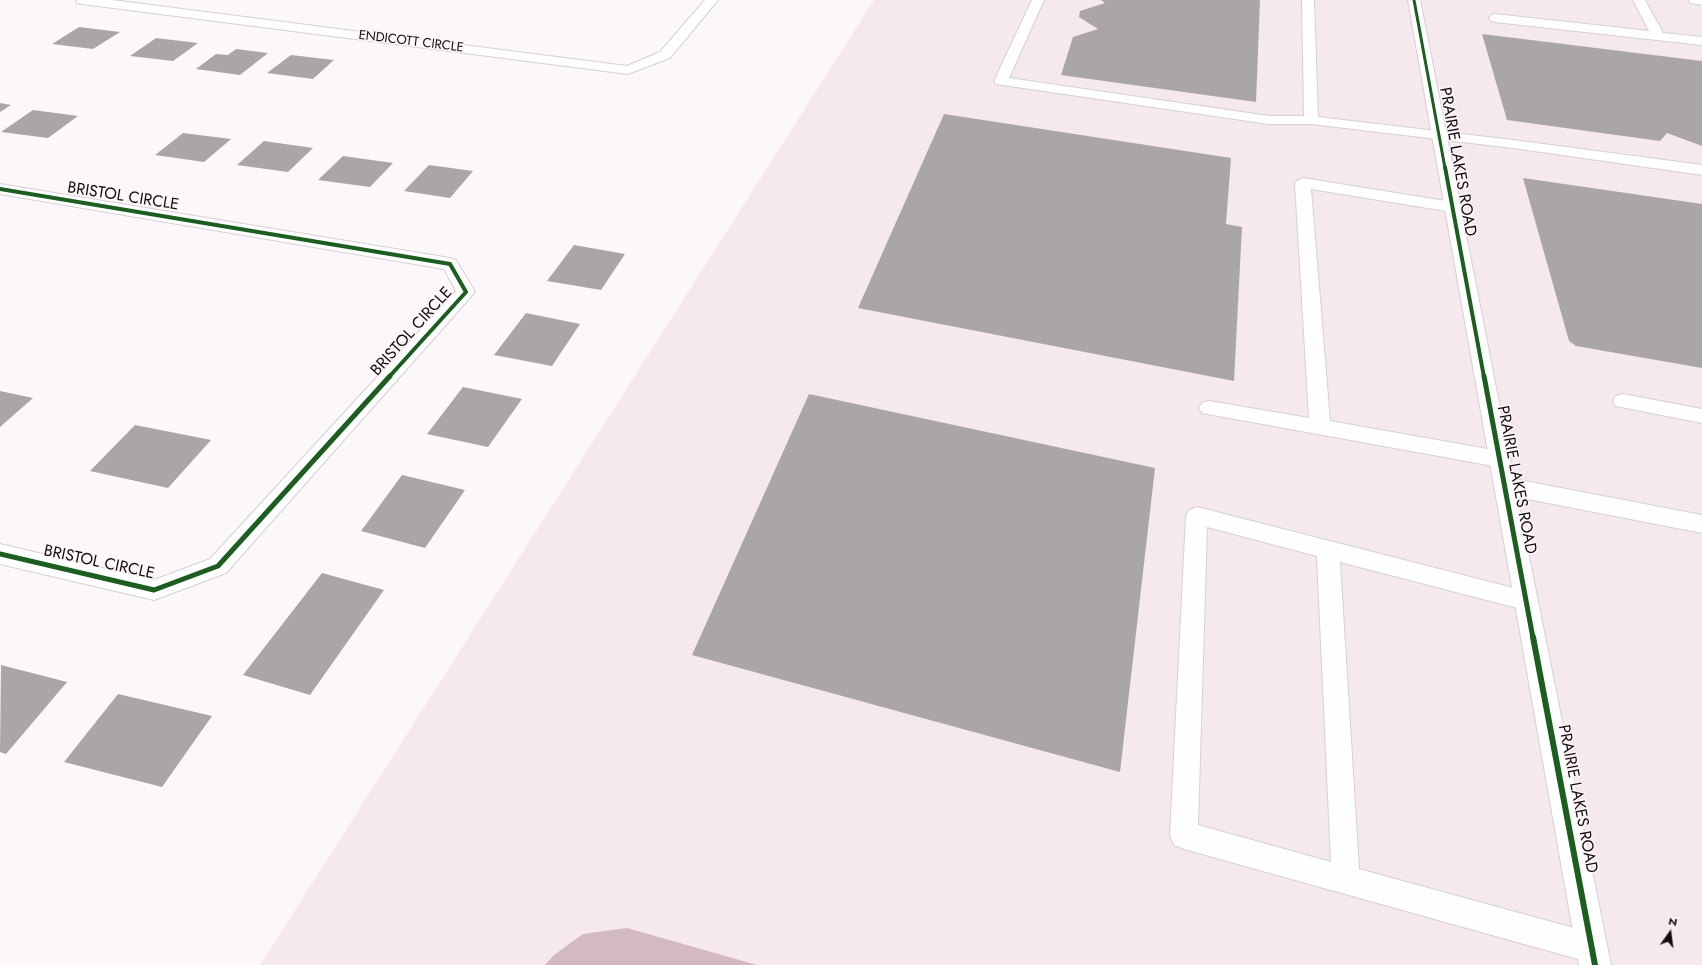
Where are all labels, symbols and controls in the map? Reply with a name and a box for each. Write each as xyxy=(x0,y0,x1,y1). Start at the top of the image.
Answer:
street label: ENDICOTT CIRCLE xyxy=(358,28,464,56)
street label: PRAIRIE LAKES ROAD xyxy=(1434,86,1480,238)
street label: BRISTOL CIRCLE xyxy=(66,179,180,215)
street label: BRISTOL CIRCLE xyxy=(367,284,457,380)
street label: PRAIRIE LAKES ROAD xyxy=(1492,404,1540,556)
street label: BRISTOL CIRCLE xyxy=(42,542,156,584)
street label: PRAIRIE LAKES ROAD xyxy=(1553,723,1601,875)
north arrow xyxy=(1650,913,1690,953)
text: N xyxy=(1667,913,1679,930)

